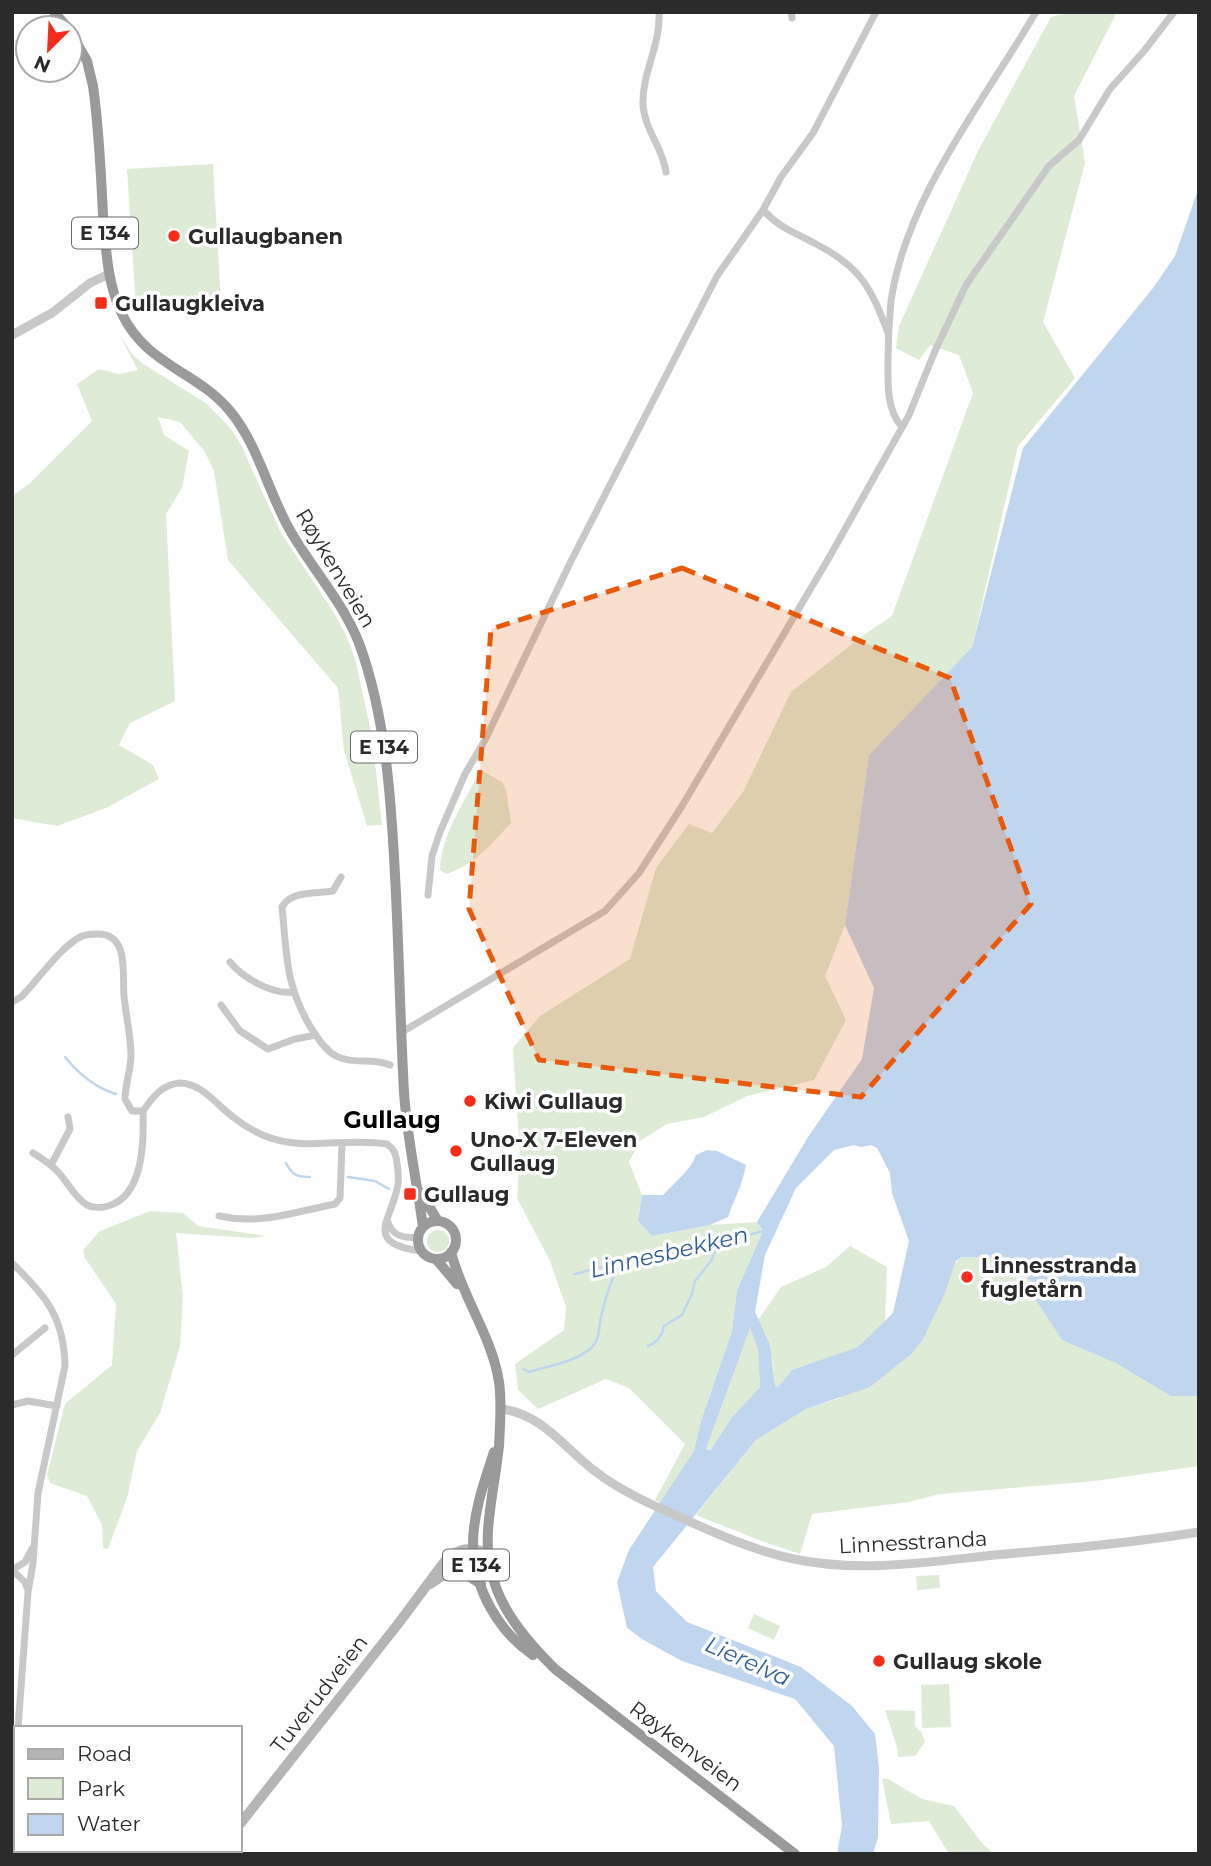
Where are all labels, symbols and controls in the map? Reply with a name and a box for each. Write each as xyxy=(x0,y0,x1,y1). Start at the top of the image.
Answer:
north arrow xyxy=(14,14,84,84)
text: N xyxy=(31,50,54,78)
road number: E 134 xyxy=(72,218,138,248)
place label: Gullaugbanen xyxy=(188,224,343,249)
marker: Gullaugbanen xyxy=(166,228,182,244)
place label: Gullaugkleiva xyxy=(115,291,265,316)
marker: Gullaugkleiva xyxy=(93,295,109,311)
street label: Røykenveien xyxy=(291,504,381,632)
road number: E 134 xyxy=(351,732,417,762)
place label: Kiwi Gullaug xyxy=(484,1089,623,1114)
marker: Kiwi Gullaug xyxy=(462,1093,478,1109)
district label: Gullaug xyxy=(343,1105,441,1134)
place label: Uno-X 7-Eleven Gullaug xyxy=(470,1127,637,1176)
marker: Uno-X 7-Eleven Gullaug xyxy=(448,1143,464,1159)
place label: Gullaug xyxy=(424,1182,509,1207)
marker: Gullaug xyxy=(402,1186,418,1202)
water label: Linnesbekken xyxy=(587,1220,751,1284)
place label: Linnesstranda fugletårn xyxy=(981,1253,1137,1302)
marker: Linnesstranda fugletårn xyxy=(959,1269,975,1285)
street label: Linnesstranda xyxy=(838,1526,988,1558)
road number: E 134 xyxy=(443,1550,509,1581)
street label: Tuverudveien xyxy=(265,1630,373,1758)
water label: Lierelva xyxy=(701,1630,795,1692)
place label: Gullaug skole xyxy=(893,1649,1042,1674)
marker: Gullaug skole xyxy=(871,1653,887,1669)
street label: Røykenveien xyxy=(625,1696,747,1796)
legend xyxy=(14,1726,242,1852)
text: Road xyxy=(77,1741,132,1766)
text: Park xyxy=(77,1776,125,1801)
text: Water xyxy=(77,1811,141,1836)

